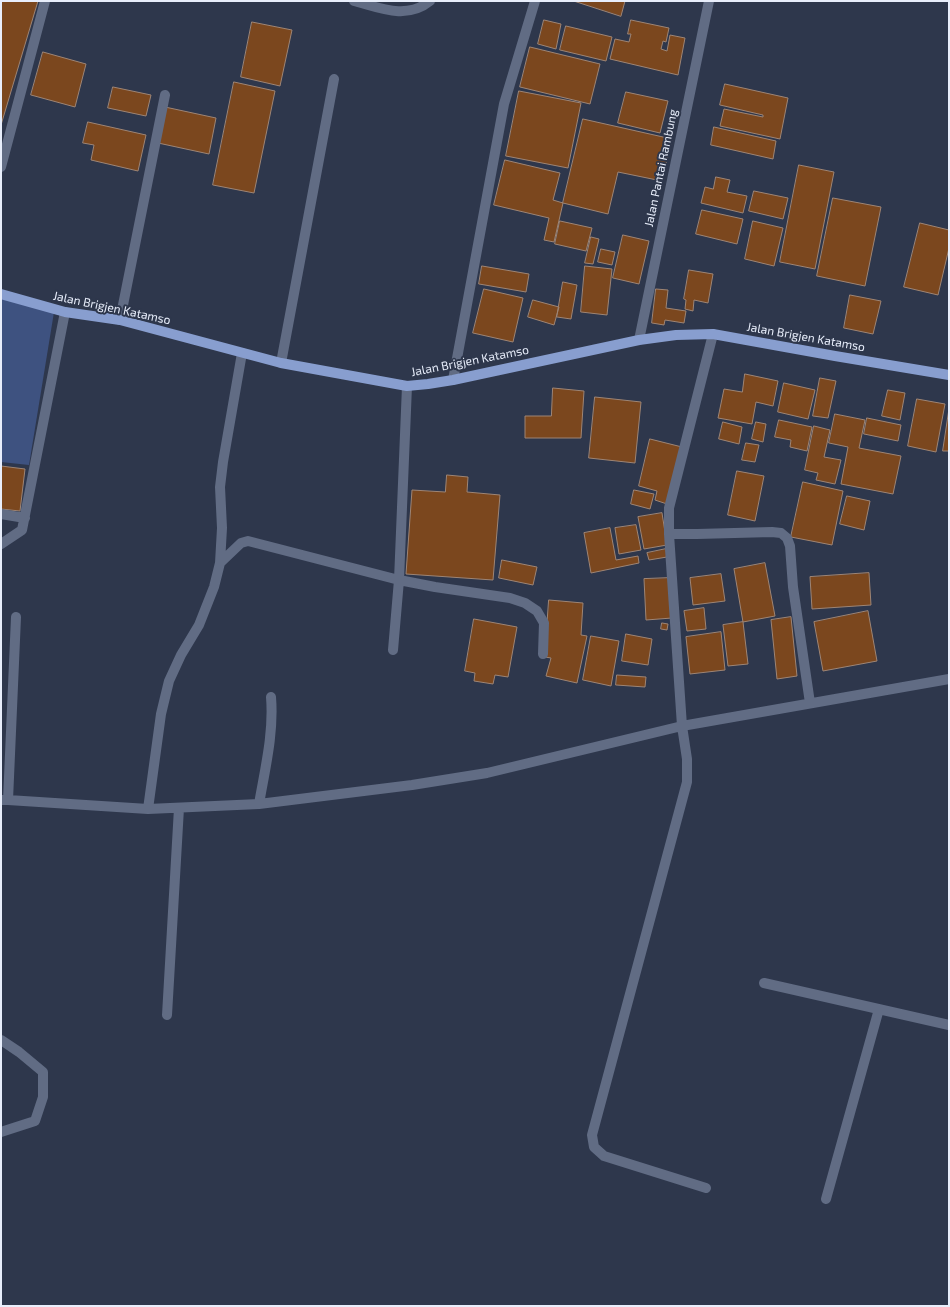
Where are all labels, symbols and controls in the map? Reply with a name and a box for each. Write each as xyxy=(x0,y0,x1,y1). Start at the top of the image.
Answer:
street label: Jalan Pantai Rambung xyxy=(642,108,680,228)
street label: Jalan Brigjen Katamso xyxy=(52,289,172,327)
street label: Jalan Brigjen Katamso xyxy=(746,320,866,354)
street label: Jalan Brigjen Katamso xyxy=(410,343,530,379)

